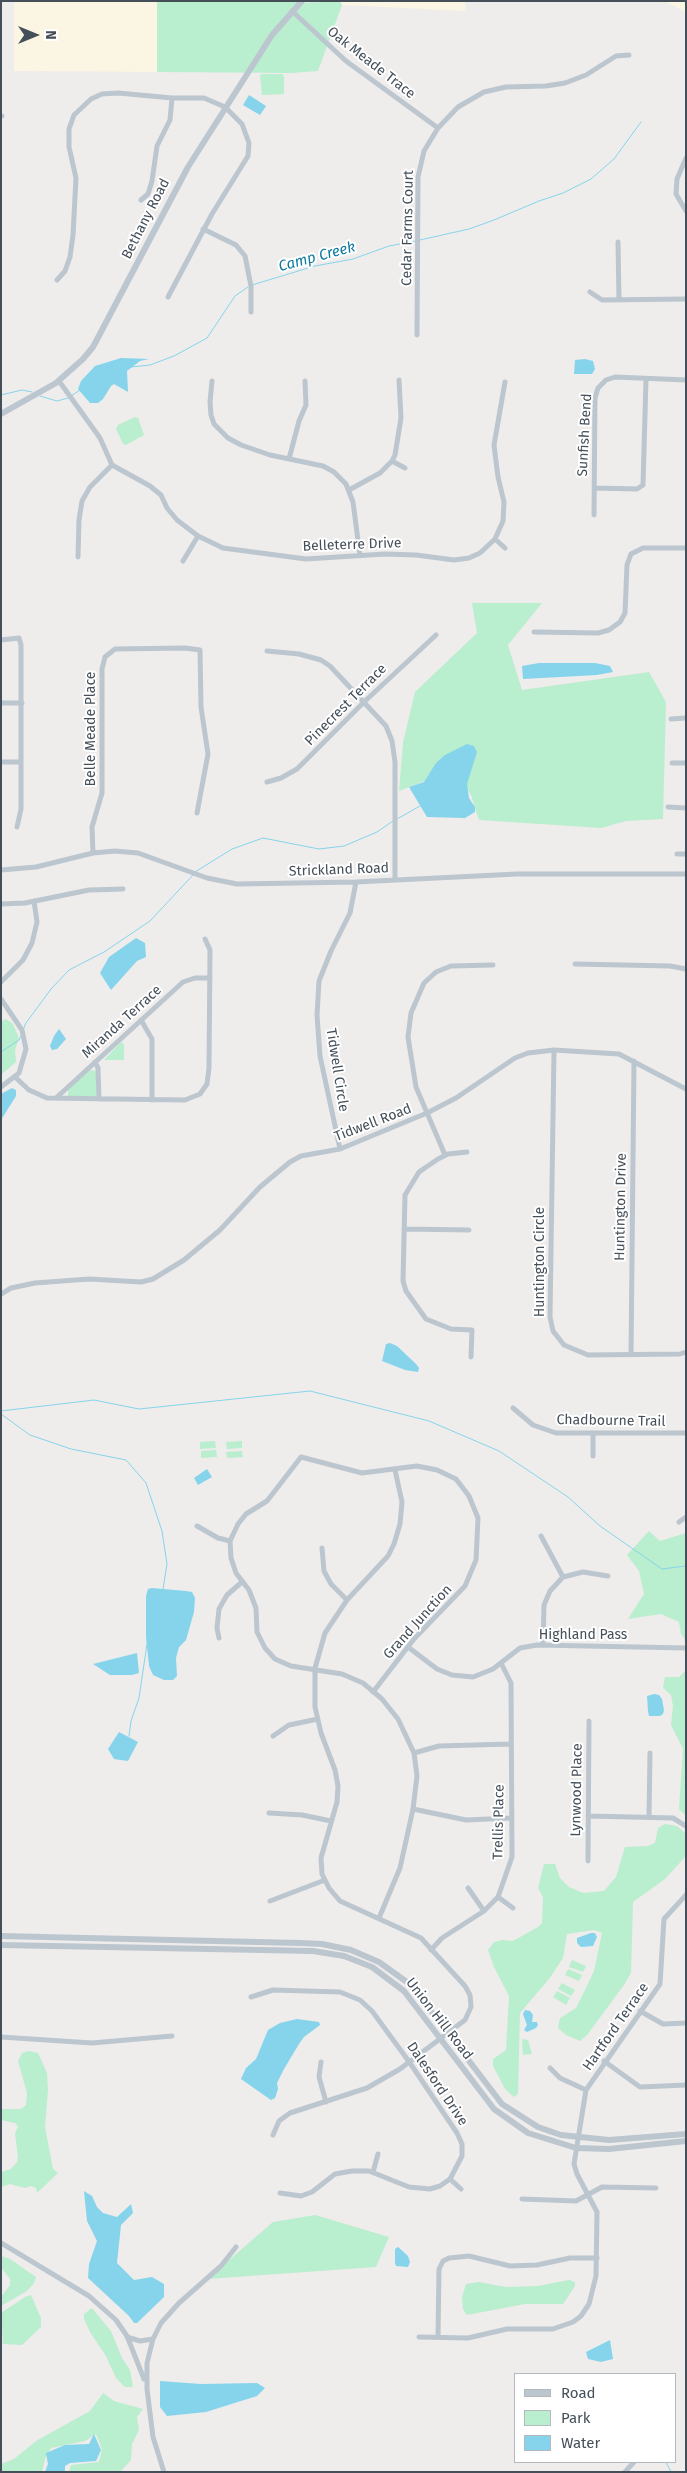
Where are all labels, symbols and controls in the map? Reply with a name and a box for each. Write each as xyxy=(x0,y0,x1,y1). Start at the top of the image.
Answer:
north arrow xyxy=(10,10,60,60)
street label: Oak Meade Trace xyxy=(324,23,418,103)
text: N xyxy=(42,30,59,40)
street label: Cedar Farms Court xyxy=(399,170,417,286)
street label: Bethany Road xyxy=(119,176,173,262)
water label: Camp Creek xyxy=(277,238,357,276)
street label: Sunfish Bend xyxy=(574,393,596,477)
street label: Belleterre Drive xyxy=(302,535,402,555)
street label: Pinecrest Terrace xyxy=(302,661,390,749)
street label: Belle Meade Place xyxy=(83,671,99,787)
street label: Strickland Road xyxy=(289,860,389,880)
street label: Miranda Terrace xyxy=(79,982,165,1062)
street label: Tidwell Circle xyxy=(322,1027,352,1113)
street label: Tidwell Road xyxy=(332,1101,414,1145)
street label: Huntington Drive xyxy=(612,1153,630,1261)
street label: Huntington Circle xyxy=(532,1207,548,1317)
street label: Chadbourne Trail xyxy=(556,1412,666,1430)
street label: Grand Junction xyxy=(380,1581,456,1663)
street label: Highland Pass xyxy=(539,1627,627,1643)
street label: Lynwood Place xyxy=(568,1743,586,1837)
street label: Trellis Place xyxy=(490,1784,508,1860)
street label: Union Hill Road xyxy=(402,1975,476,2063)
street label: Hartford Terrace xyxy=(579,1980,653,2074)
street label: Dalesford Drive xyxy=(403,2039,471,2129)
legend xyxy=(514,2373,677,2463)
text: Road xyxy=(561,2384,596,2402)
text: Park xyxy=(561,2409,591,2427)
text: Water xyxy=(561,2434,600,2452)

